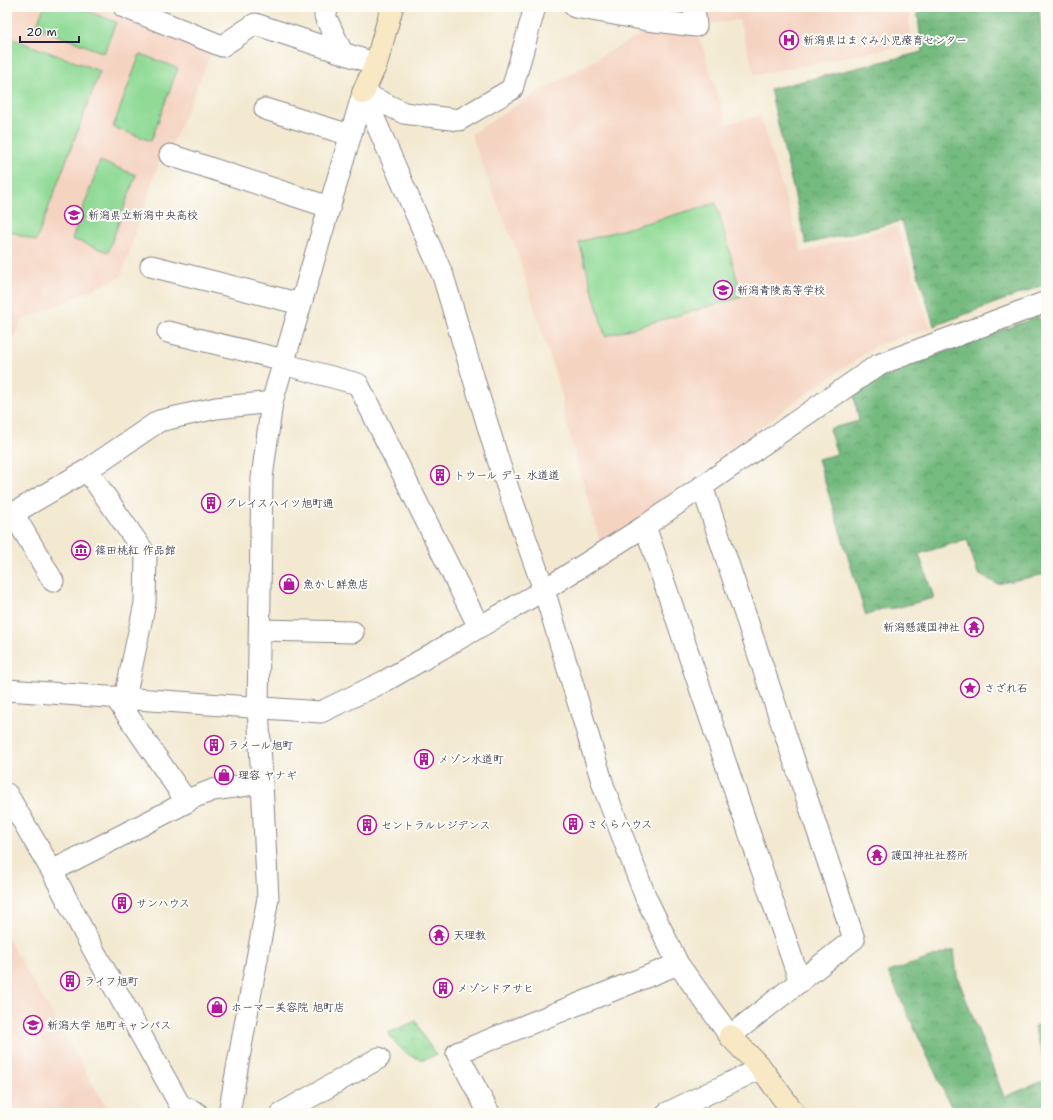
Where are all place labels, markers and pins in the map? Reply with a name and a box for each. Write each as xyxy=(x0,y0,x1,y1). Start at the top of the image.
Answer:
hospital icon: 新潟県はまぐみ小児療育センター xyxy=(778,29,800,51)
place label: 新潟県はまぐみ小児療育センター xyxy=(803,33,967,48)
school or university icon: 新潟県立新潟中央高校 xyxy=(63,204,85,226)
place label: 新潟県立新潟中央高校 xyxy=(88,208,198,223)
school or university icon: 新潟青陵高等学校 xyxy=(712,279,734,301)
place label: 新潟青陵高等学校 xyxy=(737,283,825,298)
building icon: トウール デュ 水道道 xyxy=(429,464,451,486)
place label: トウール デュ 水道道 xyxy=(454,468,560,483)
building icon: グレイスハイツ旭町通 xyxy=(200,492,222,514)
place label: グレイスハイツ旭町通 xyxy=(225,496,334,511)
museum icon: 篠田桃紅 作品館 xyxy=(70,539,92,561)
place label: 篠田桃紅 作品館 xyxy=(95,543,176,558)
shop icon: 魚かし鮮魚店 xyxy=(278,573,300,595)
place label: 魚かし鮮魚店 xyxy=(303,577,369,592)
temple icon: 新潟懸護国神社 xyxy=(963,616,985,638)
place label: 新潟懸護国神社 xyxy=(883,620,960,635)
place icon: さざれ石 xyxy=(959,677,981,699)
place label: さざれ石 xyxy=(984,681,1028,696)
building icon: ラメール旭町 xyxy=(203,734,225,756)
place label: ラメール旭町 xyxy=(228,738,293,753)
building icon: メゾン水道町 xyxy=(413,748,435,770)
place label: メゾン水道町 xyxy=(438,752,504,767)
shop icon: 理容 ヤナギ xyxy=(213,764,235,786)
place label: 理容 ヤナギ xyxy=(238,768,297,783)
building icon: さくらハウス xyxy=(562,813,584,835)
building icon: セントラルレジデンス xyxy=(356,814,378,836)
place label: さくらハウス xyxy=(587,817,652,832)
place label: セントラルレジデンス xyxy=(381,818,491,833)
temple icon: 護国神社社務所 xyxy=(866,844,888,866)
place label: 護国神社社務所 xyxy=(891,848,968,863)
building icon: サンハウス xyxy=(111,892,133,914)
place label: サンハウス xyxy=(136,896,190,911)
temple icon: 天理教 xyxy=(428,924,450,946)
place label: 天理教 xyxy=(453,928,486,943)
building icon: ライフ旭町 xyxy=(59,970,81,992)
place label: ライフ旭町 xyxy=(84,974,139,989)
building icon: メゾンドアサヒ xyxy=(432,977,454,999)
place label: メゾンドアサヒ xyxy=(457,981,534,996)
shop icon: ホーマー美容院 旭町店 xyxy=(206,996,228,1018)
place label: ホーマー美容院 旭町店 xyxy=(231,1000,345,1015)
school or university icon: 新潟大学 旭町キャンパス xyxy=(22,1014,44,1036)
place label: 新潟大学 旭町キャンパス xyxy=(47,1018,171,1033)

